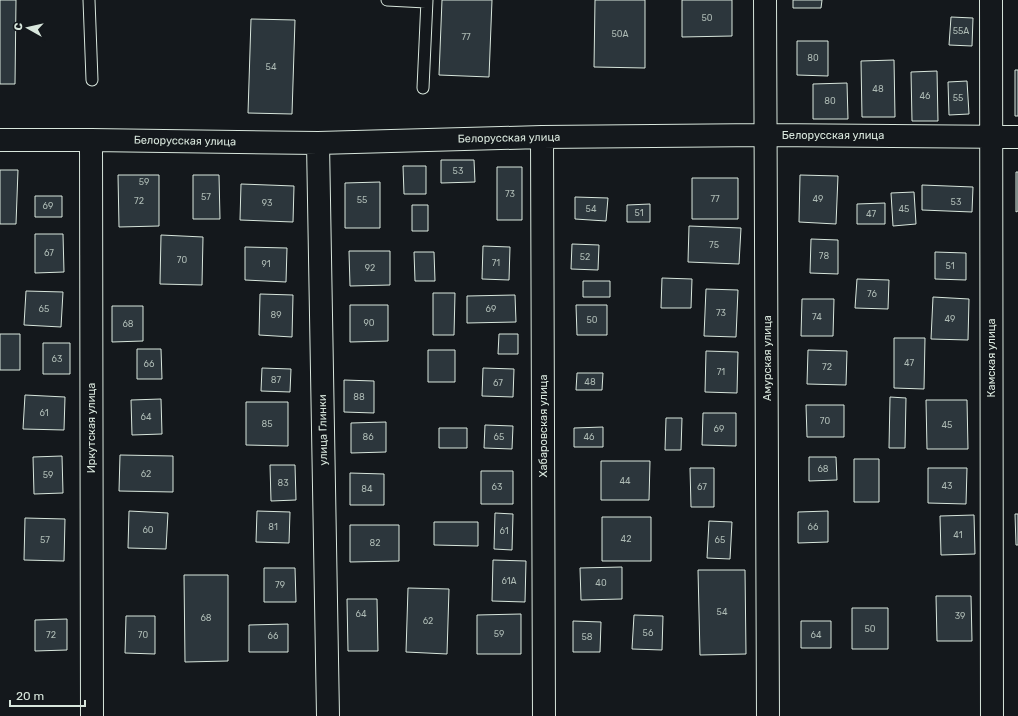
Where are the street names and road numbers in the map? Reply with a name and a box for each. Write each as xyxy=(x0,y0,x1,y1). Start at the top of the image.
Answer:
street label: Белорусская улица xyxy=(782,129,884,142)
street label: Белорусская улица xyxy=(458,131,560,145)
street label: Белорусская улица xyxy=(134,134,236,148)
street label: Амурская улица xyxy=(761,315,774,401)
street label: Камская улица xyxy=(985,319,998,397)
street label: Хабаровская улица xyxy=(537,375,550,477)
street label: Иркутская улица xyxy=(85,383,98,473)
street label: улица Глинки xyxy=(316,394,330,466)

